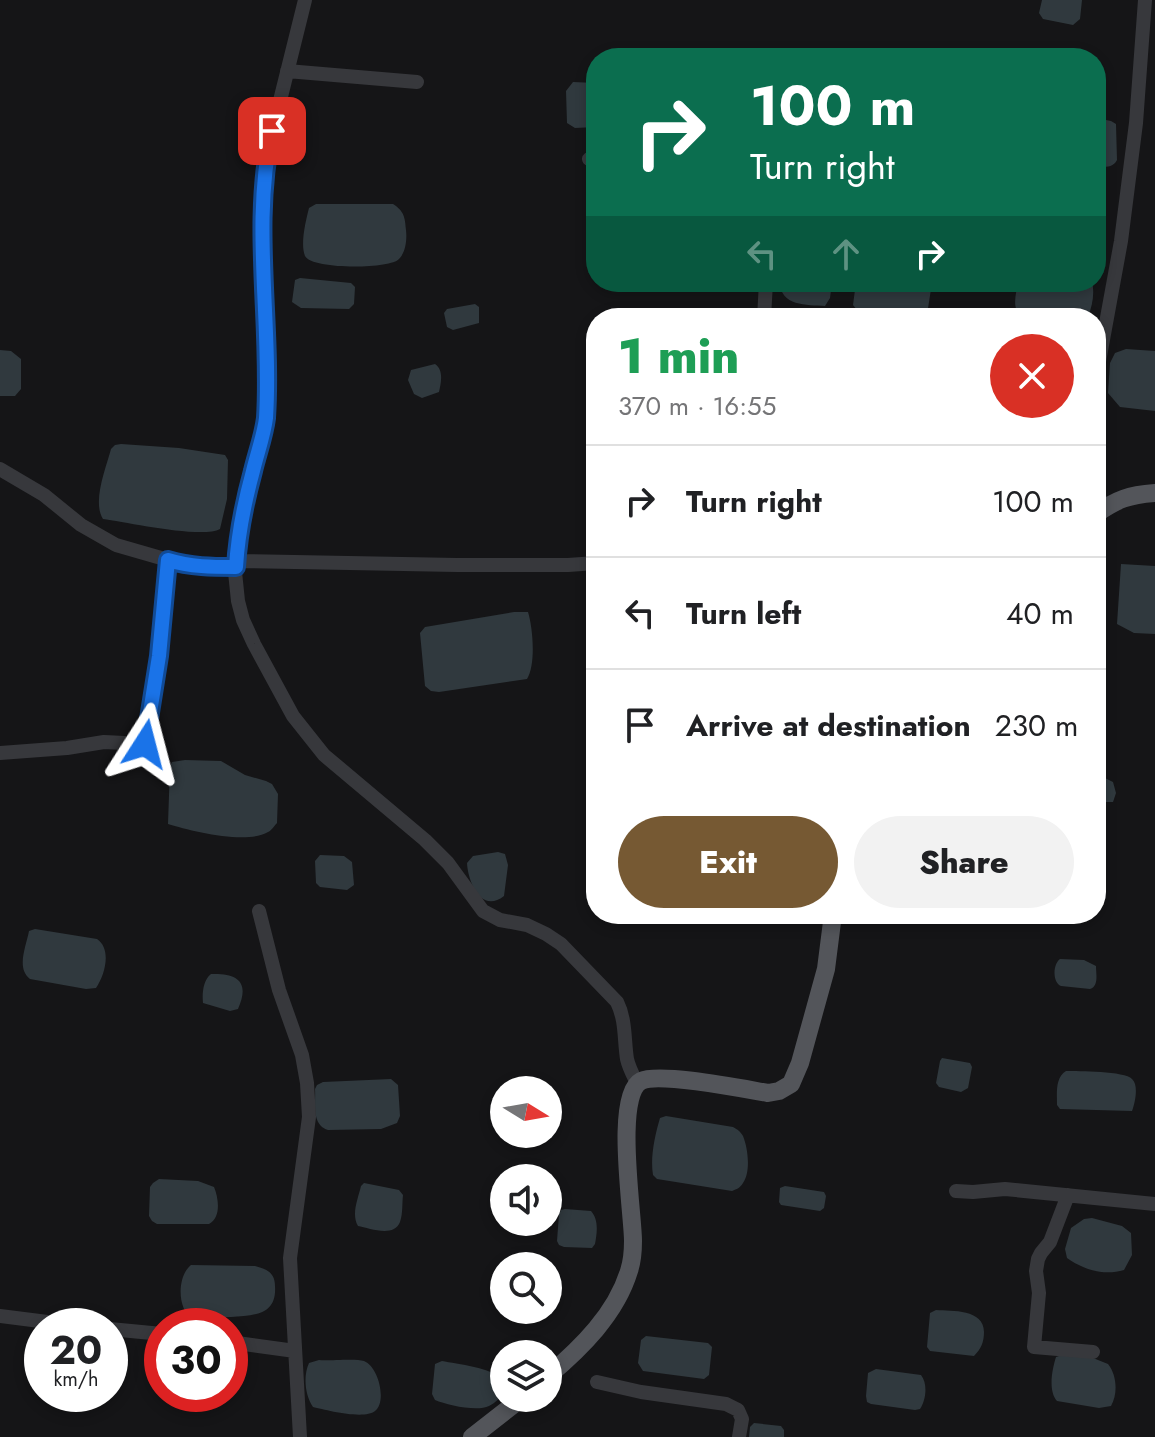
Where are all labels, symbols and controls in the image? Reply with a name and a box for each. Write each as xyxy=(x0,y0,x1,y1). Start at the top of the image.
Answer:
text: 100 m xyxy=(750,65,915,146)
icon: right xyxy=(618,80,722,184)
pin xyxy=(238,97,306,165)
icon: arrive xyxy=(250,109,294,153)
text: Turn right xyxy=(750,140,895,192)
icon: left xyxy=(740,232,784,276)
icon: ahead xyxy=(824,232,868,276)
icon: right xyxy=(908,232,952,276)
text: 1 min xyxy=(618,322,739,391)
button: close xyxy=(990,334,1074,418)
text: 370 m · 16:55 xyxy=(618,387,776,425)
icon: right xyxy=(618,479,662,523)
text: Turn right xyxy=(686,480,822,523)
text: 100 m xyxy=(992,480,1074,523)
icon: left xyxy=(618,591,662,635)
text: Turn left xyxy=(686,592,801,635)
text: 40 m xyxy=(1006,592,1074,635)
position arrow xyxy=(103,702,187,786)
icon: arrive xyxy=(618,703,662,747)
text: Arrive at destination xyxy=(686,704,971,747)
text: 230 m xyxy=(995,704,1079,747)
button: Exit xyxy=(618,816,838,908)
button: Share xyxy=(854,816,1074,908)
north arrow xyxy=(490,1076,562,1148)
map controls xyxy=(490,1076,562,1412)
button: sound xyxy=(490,1164,562,1236)
button: search xyxy=(490,1252,562,1324)
speed limit sign: 30 xyxy=(144,1308,248,1412)
text: 20 xyxy=(50,1321,102,1379)
button: layers xyxy=(490,1340,562,1412)
text: km/h xyxy=(53,1365,99,1394)

